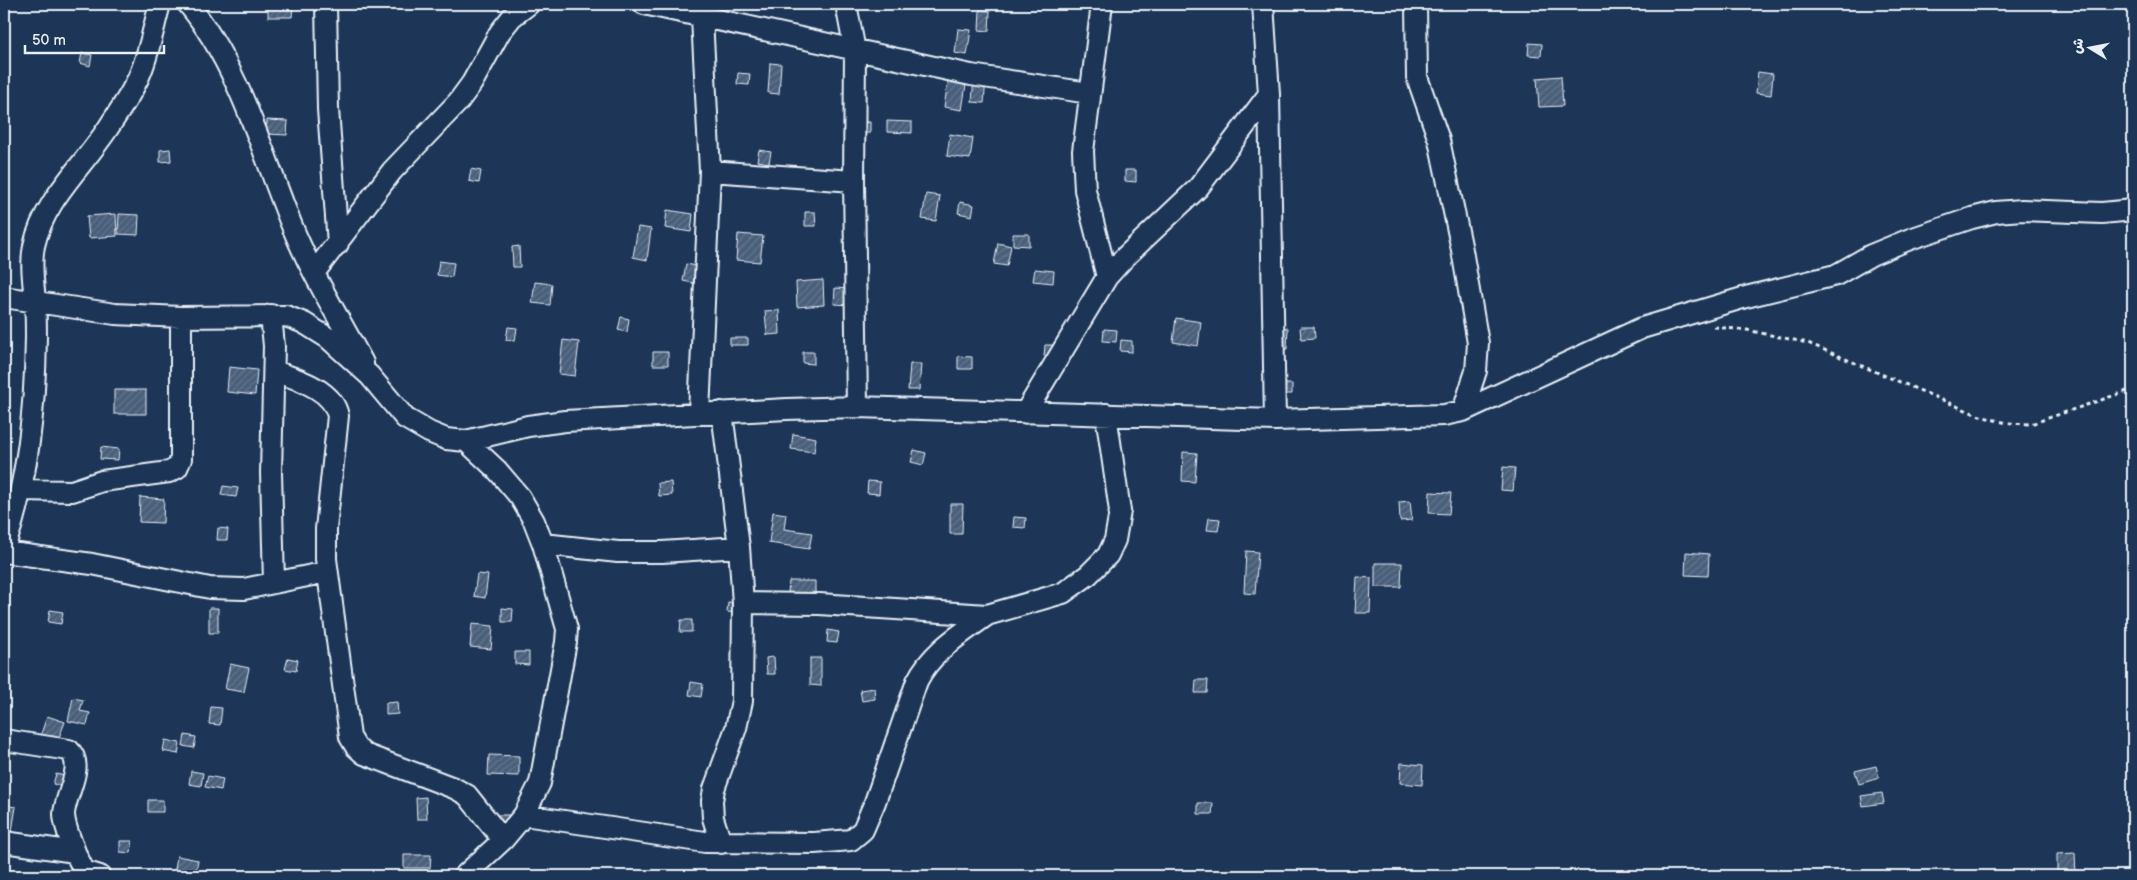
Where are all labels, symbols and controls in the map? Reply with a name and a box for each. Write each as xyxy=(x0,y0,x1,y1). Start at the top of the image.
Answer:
scale bar xyxy=(25,22,164,54)
north arrow xyxy=(2064,22,2114,72)
text: 50 m xyxy=(32,31,66,50)
text: ش xyxy=(2068,37,2087,55)

